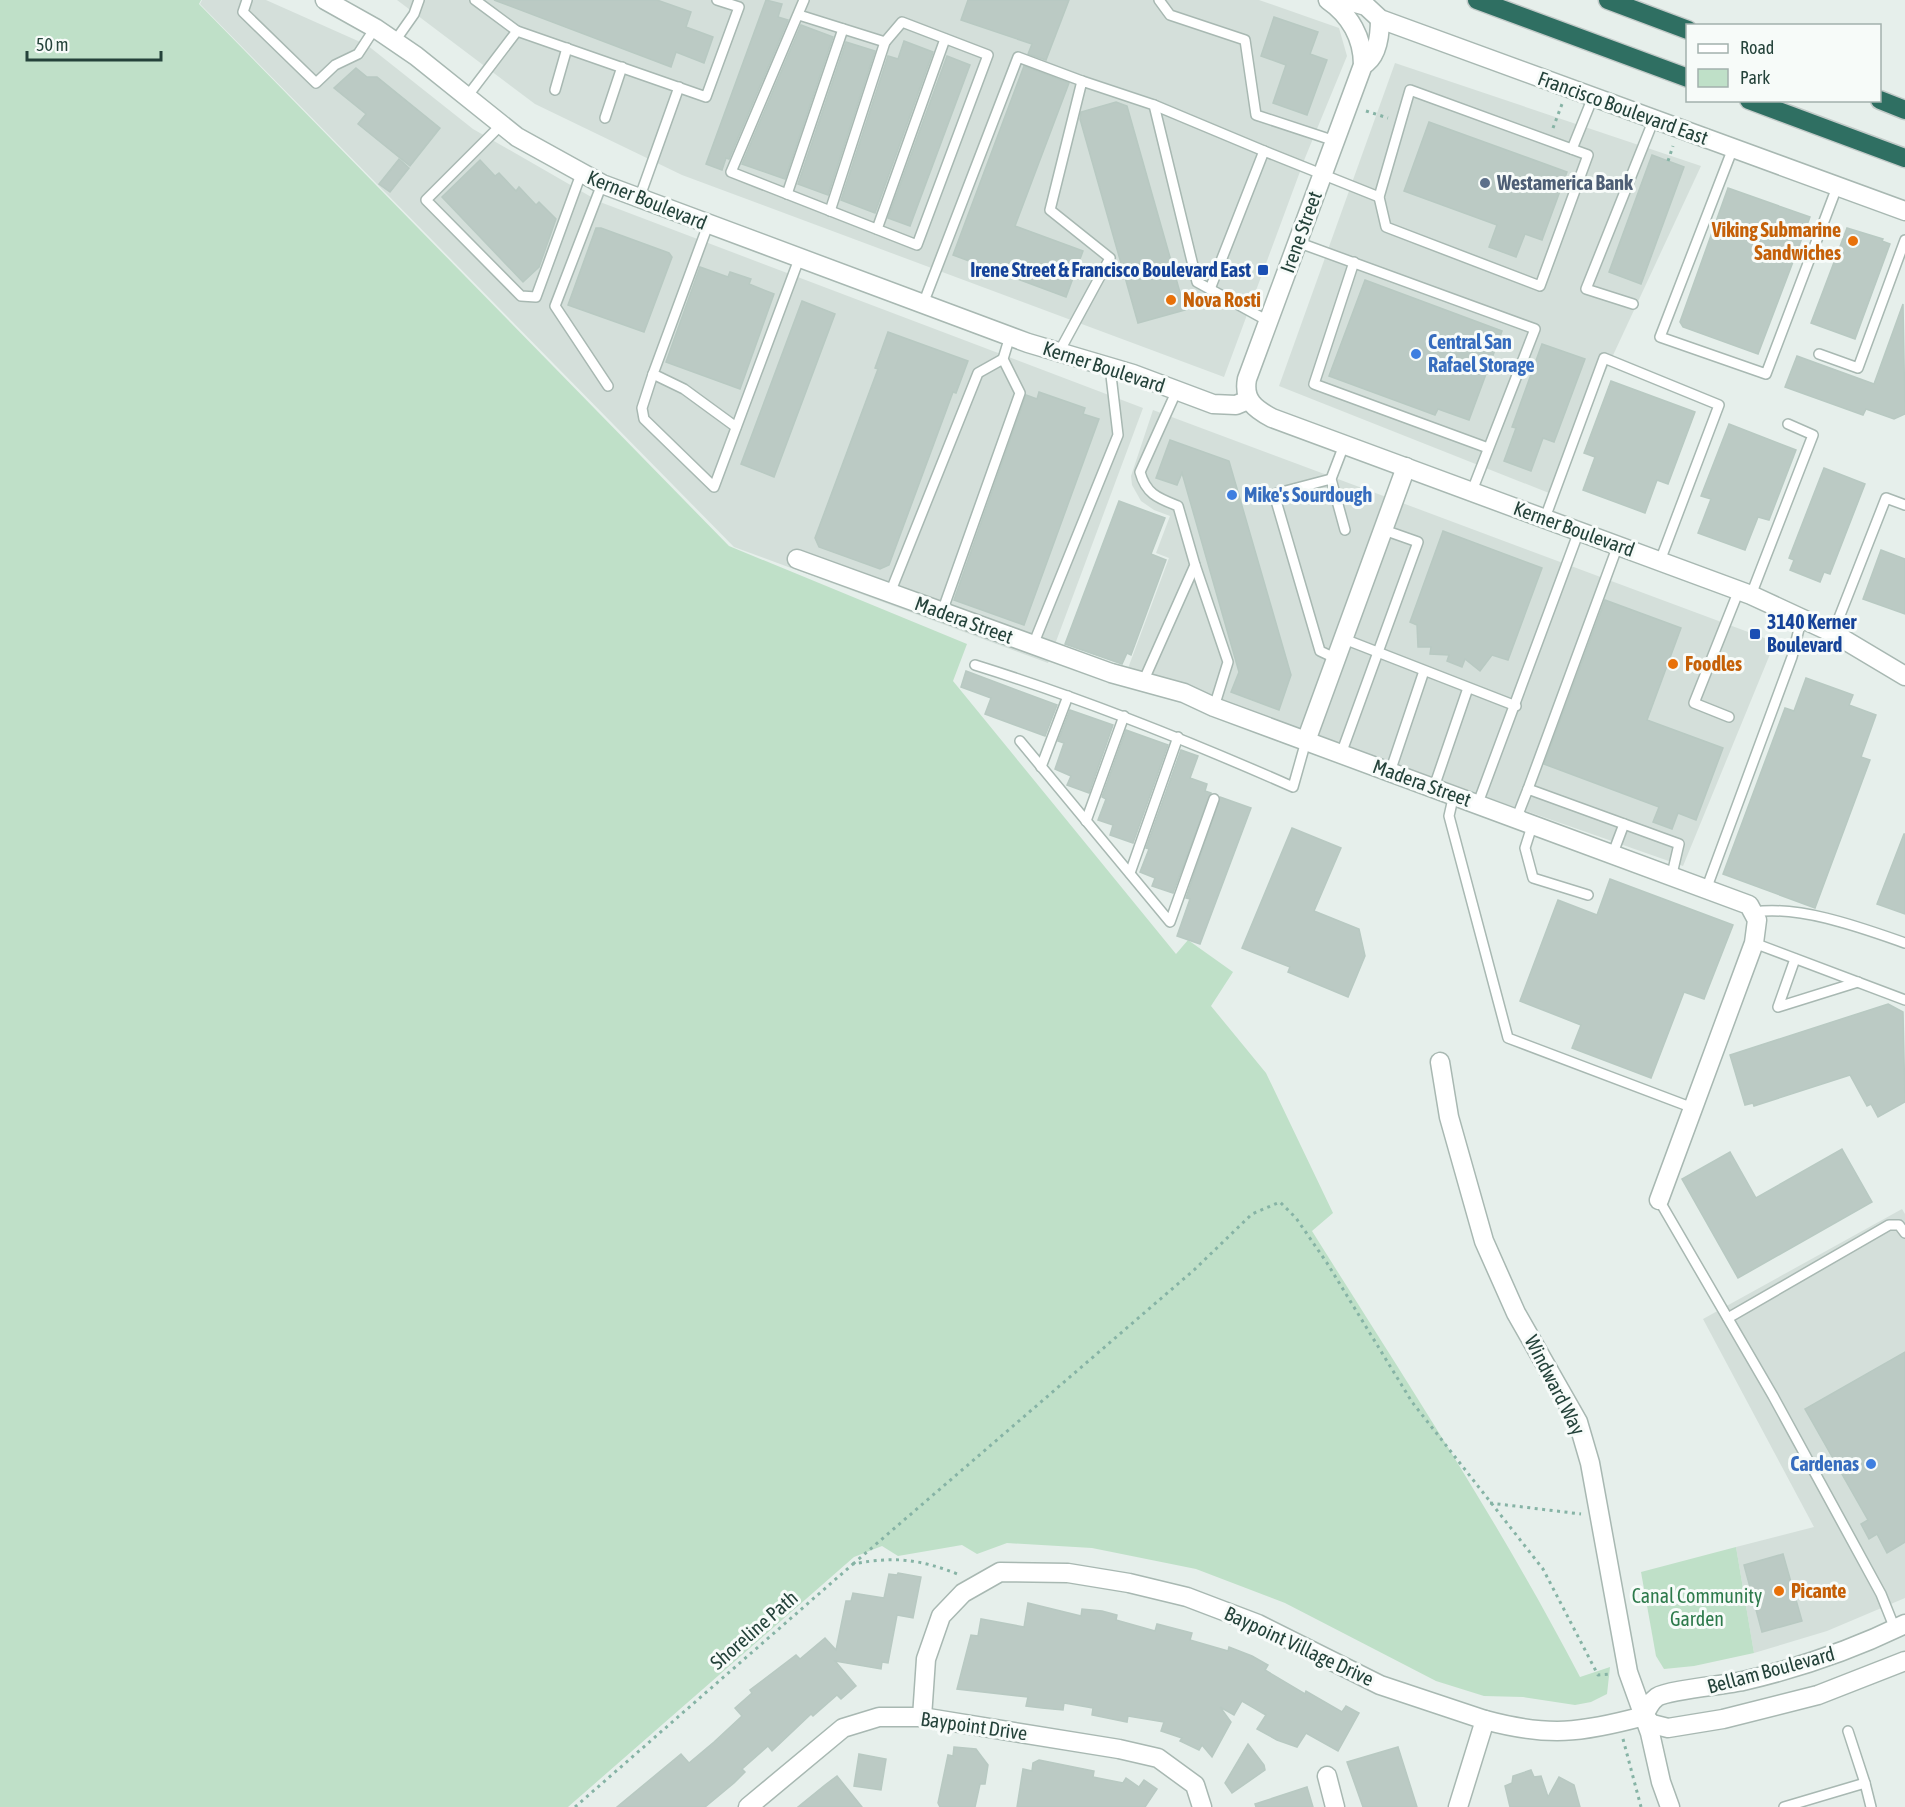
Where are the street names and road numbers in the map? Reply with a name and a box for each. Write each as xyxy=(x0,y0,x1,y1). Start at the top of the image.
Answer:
street label: Francisco Boulevard East xyxy=(1535,66,1712,149)
street label: Kerner Boulevard xyxy=(584,165,710,234)
street label: Irene Street xyxy=(1275,188,1326,276)
street label: Kerner Boulevard xyxy=(1040,336,1168,397)
street label: Kerner Boulevard xyxy=(1511,496,1638,561)
street label: Madera Street xyxy=(912,591,1017,648)
street label: Madera Street xyxy=(1370,754,1475,811)
street label: Windward Way xyxy=(1520,1331,1590,1439)
street label: Shoreline Path xyxy=(705,1585,802,1674)
street label: Baypoint Village Drive xyxy=(1221,1601,1377,1690)
street label: Bellam Boulevard xyxy=(1705,1641,1837,1698)
street label: Baypoint Drive xyxy=(919,1707,1029,1744)

